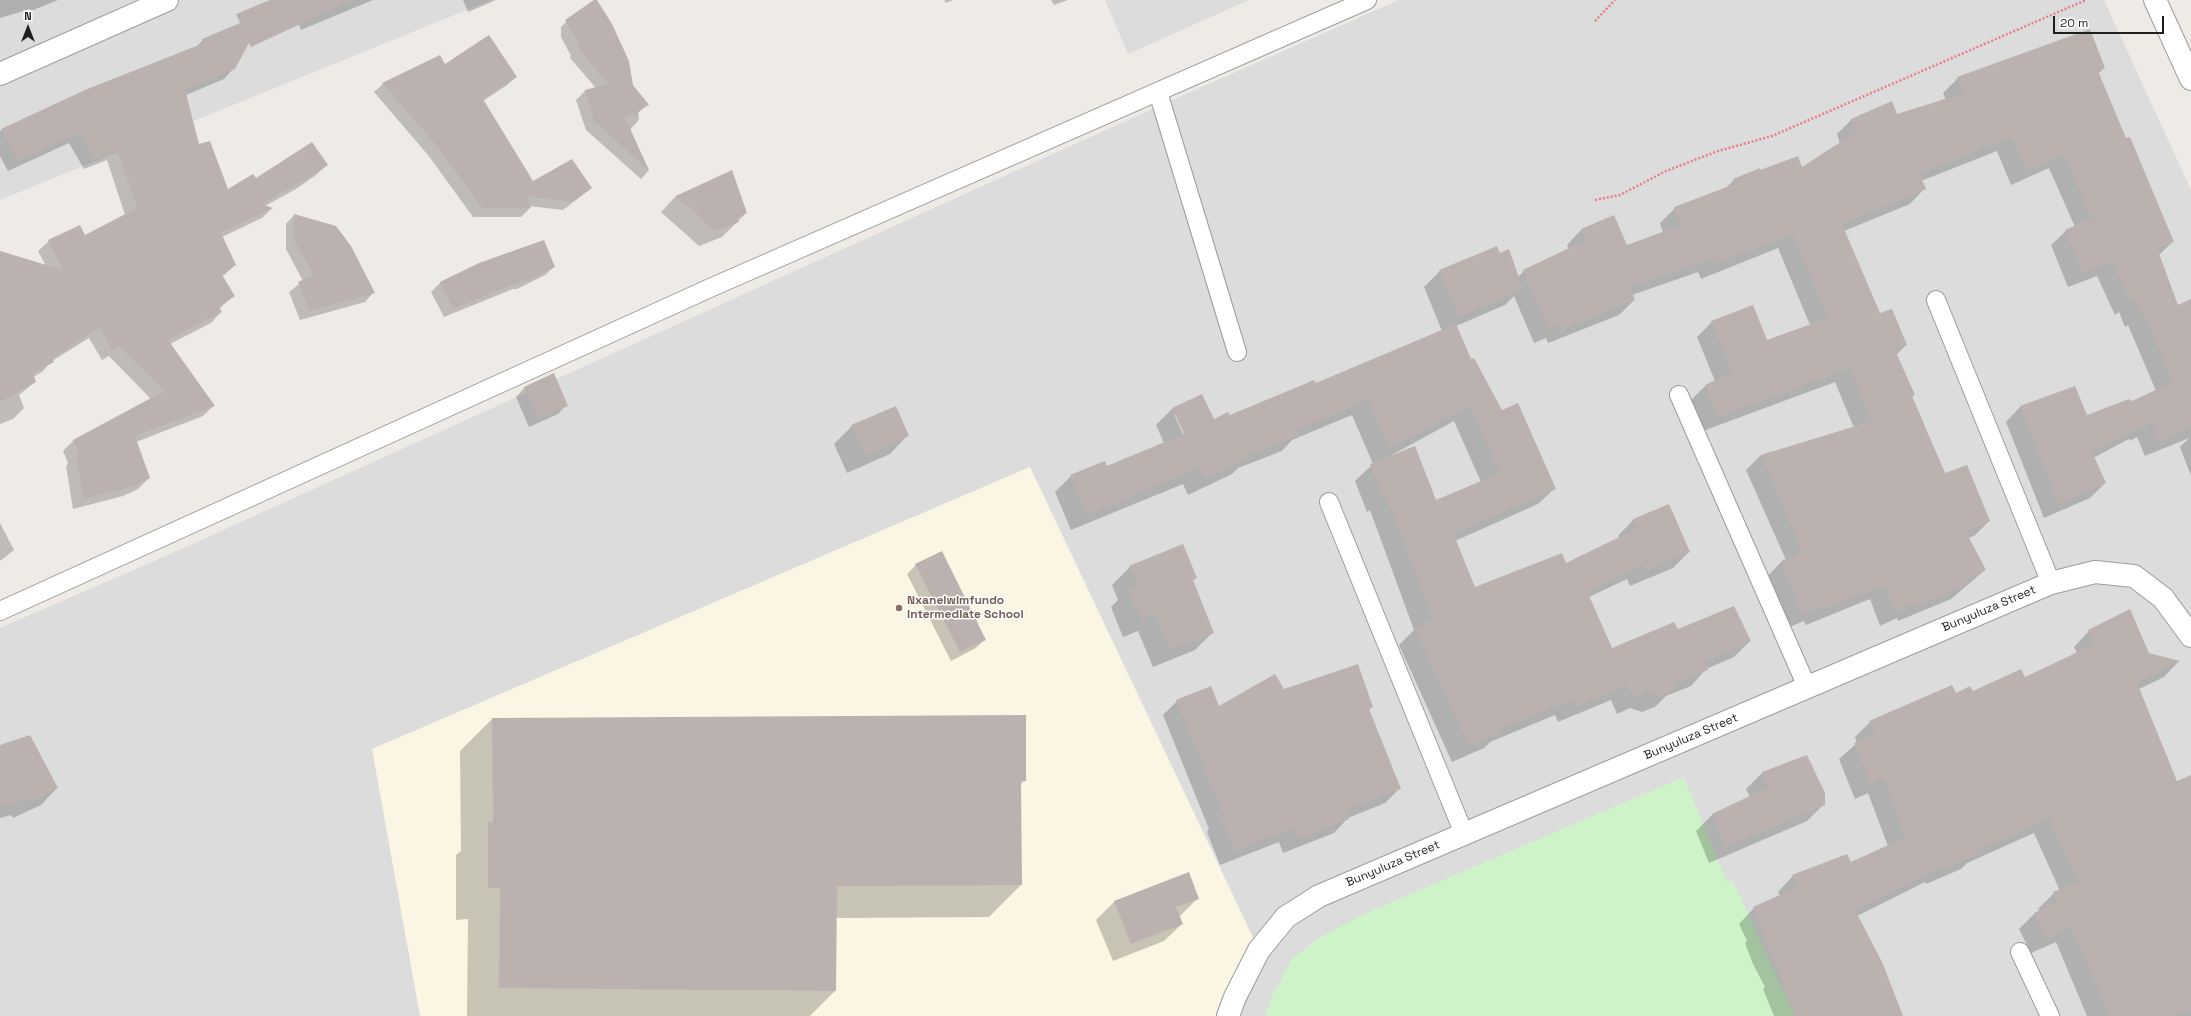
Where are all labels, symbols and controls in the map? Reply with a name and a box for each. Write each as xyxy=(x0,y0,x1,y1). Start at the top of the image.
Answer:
north arrow xyxy=(8,8,48,48)
scale bar xyxy=(2055,8,2166,34)
text: N xyxy=(24,9,32,23)
text: 20 m xyxy=(2060,15,2088,31)
street label: Bunyuluza Street xyxy=(1940,583,2038,635)
place label: Nxanelwimfundo Intermediate School xyxy=(907,594,1024,622)
marker: Nxanelwimfundo Intermediate School xyxy=(894,603,904,613)
street label: Bunyuluza Street xyxy=(1642,711,1740,763)
street label: Bunyuluza Street xyxy=(1344,838,1442,890)

